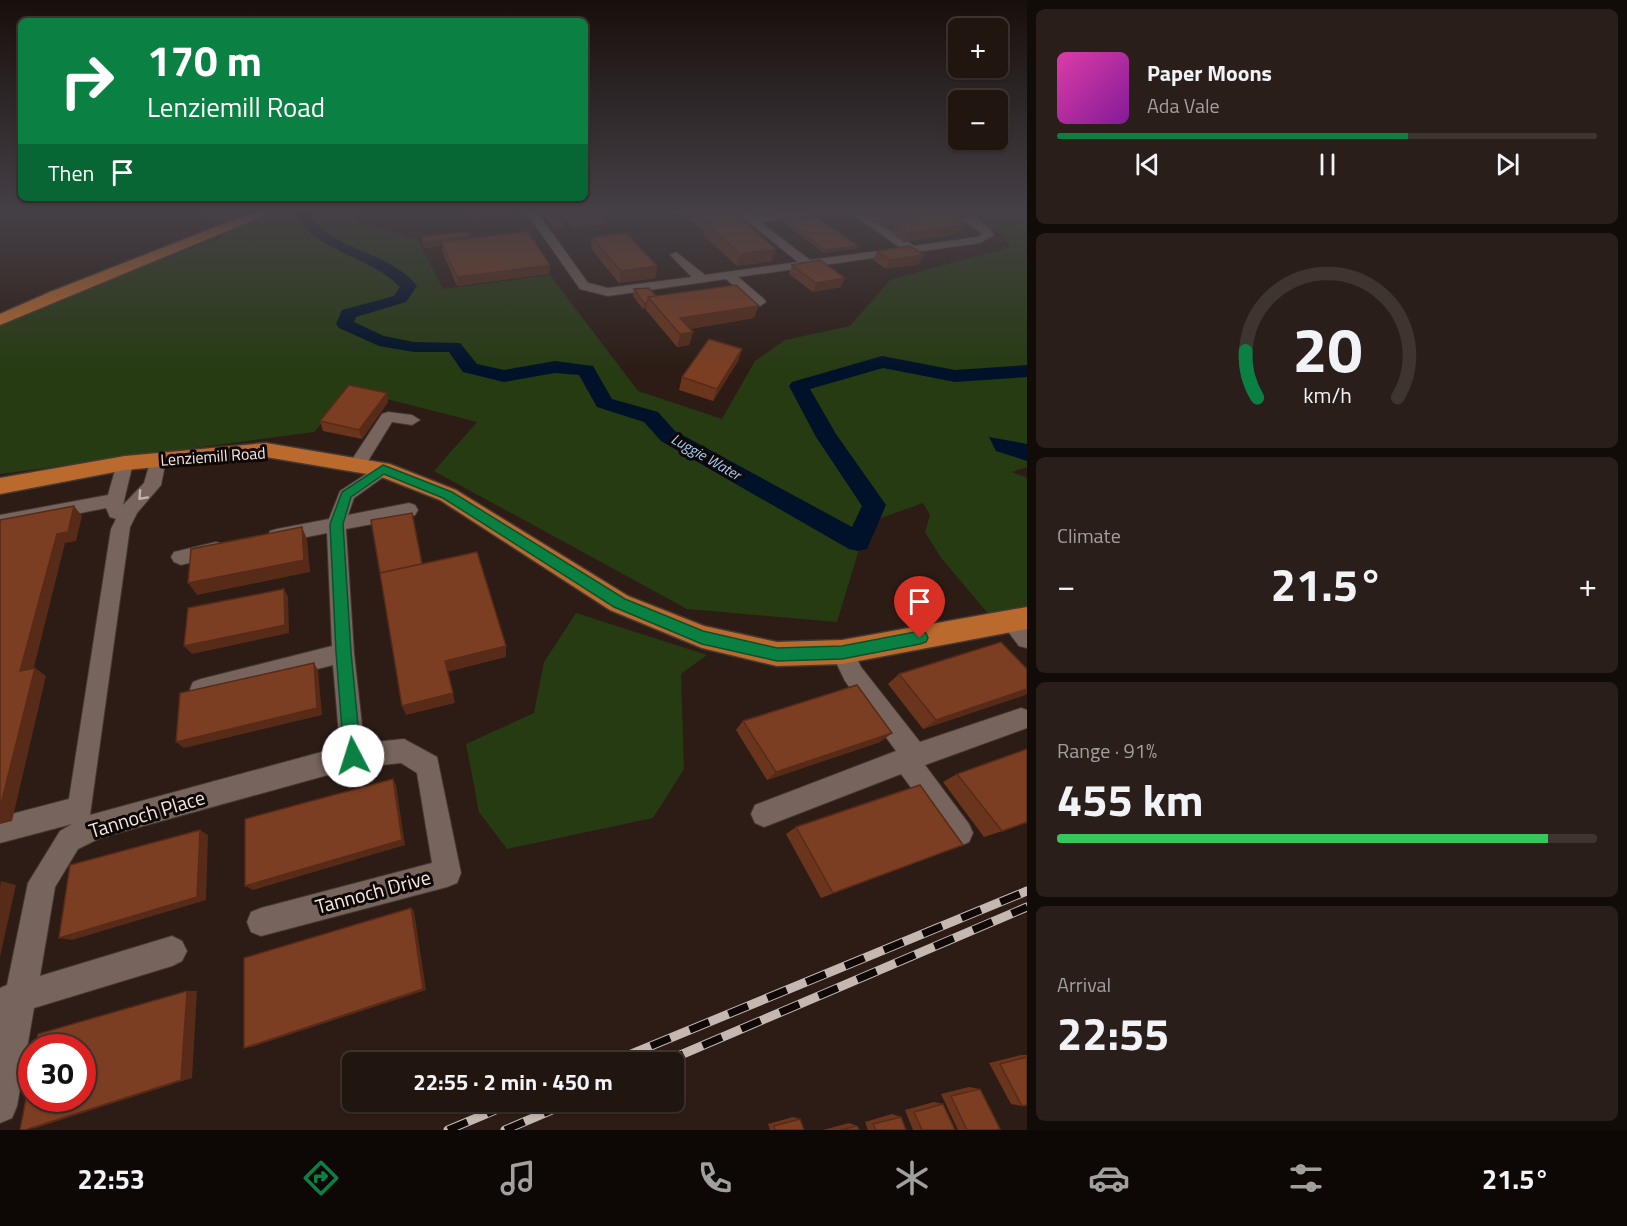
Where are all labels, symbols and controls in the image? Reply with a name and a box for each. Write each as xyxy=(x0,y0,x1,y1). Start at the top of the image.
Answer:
map controls xyxy=(948,18,1008,150)
button: + xyxy=(948,18,1008,78)
text: 170 m xyxy=(147,28,262,92)
icon: right xyxy=(48,42,126,120)
text: Paper Moons xyxy=(1147,56,1272,90)
text: Lenziemill Road xyxy=(147,86,325,127)
button: − xyxy=(948,90,1008,150)
text: Ada Vale xyxy=(1147,90,1220,121)
icon: previous xyxy=(1131,148,1164,181)
icon: pause xyxy=(1311,148,1344,181)
icon: next xyxy=(1491,148,1524,181)
text: Then xyxy=(48,156,94,190)
icon: arrive xyxy=(106,156,139,189)
text: 20 xyxy=(1292,301,1362,396)
text: km/h xyxy=(1303,379,1351,411)
water label: Luggie Water xyxy=(667,427,747,487)
street label: Lenziemill Road xyxy=(160,440,266,472)
one-way arrow xyxy=(139,488,150,499)
text: Climate xyxy=(1057,520,1121,551)
text: 21.5° xyxy=(1271,550,1383,618)
text: − xyxy=(1057,560,1075,610)
text: + xyxy=(1579,560,1597,610)
pin xyxy=(894,576,945,638)
icon: arrive xyxy=(903,585,936,618)
position arrow xyxy=(321,724,385,788)
text: Range · 91% xyxy=(1057,735,1157,766)
text: 455 km xyxy=(1057,765,1203,833)
street label: Tannoch Place xyxy=(85,781,209,846)
street label: Tannoch Drive xyxy=(312,861,434,922)
text: Arrival xyxy=(1057,969,1111,1000)
text: 22:55 xyxy=(1057,999,1169,1067)
speed limit sign: 30 xyxy=(18,1034,96,1112)
text: 22:55 · 2 min · 450 m xyxy=(413,1065,613,1099)
icon: directions xyxy=(300,1157,342,1199)
icon: music xyxy=(497,1157,539,1199)
icon: phone xyxy=(694,1157,736,1199)
icon: climate xyxy=(891,1157,933,1199)
icon: car xyxy=(1088,1157,1130,1199)
icon: filters xyxy=(1285,1157,1327,1199)
text: 22:53 xyxy=(78,1158,145,1199)
text: 21.5° xyxy=(1482,1158,1549,1199)

